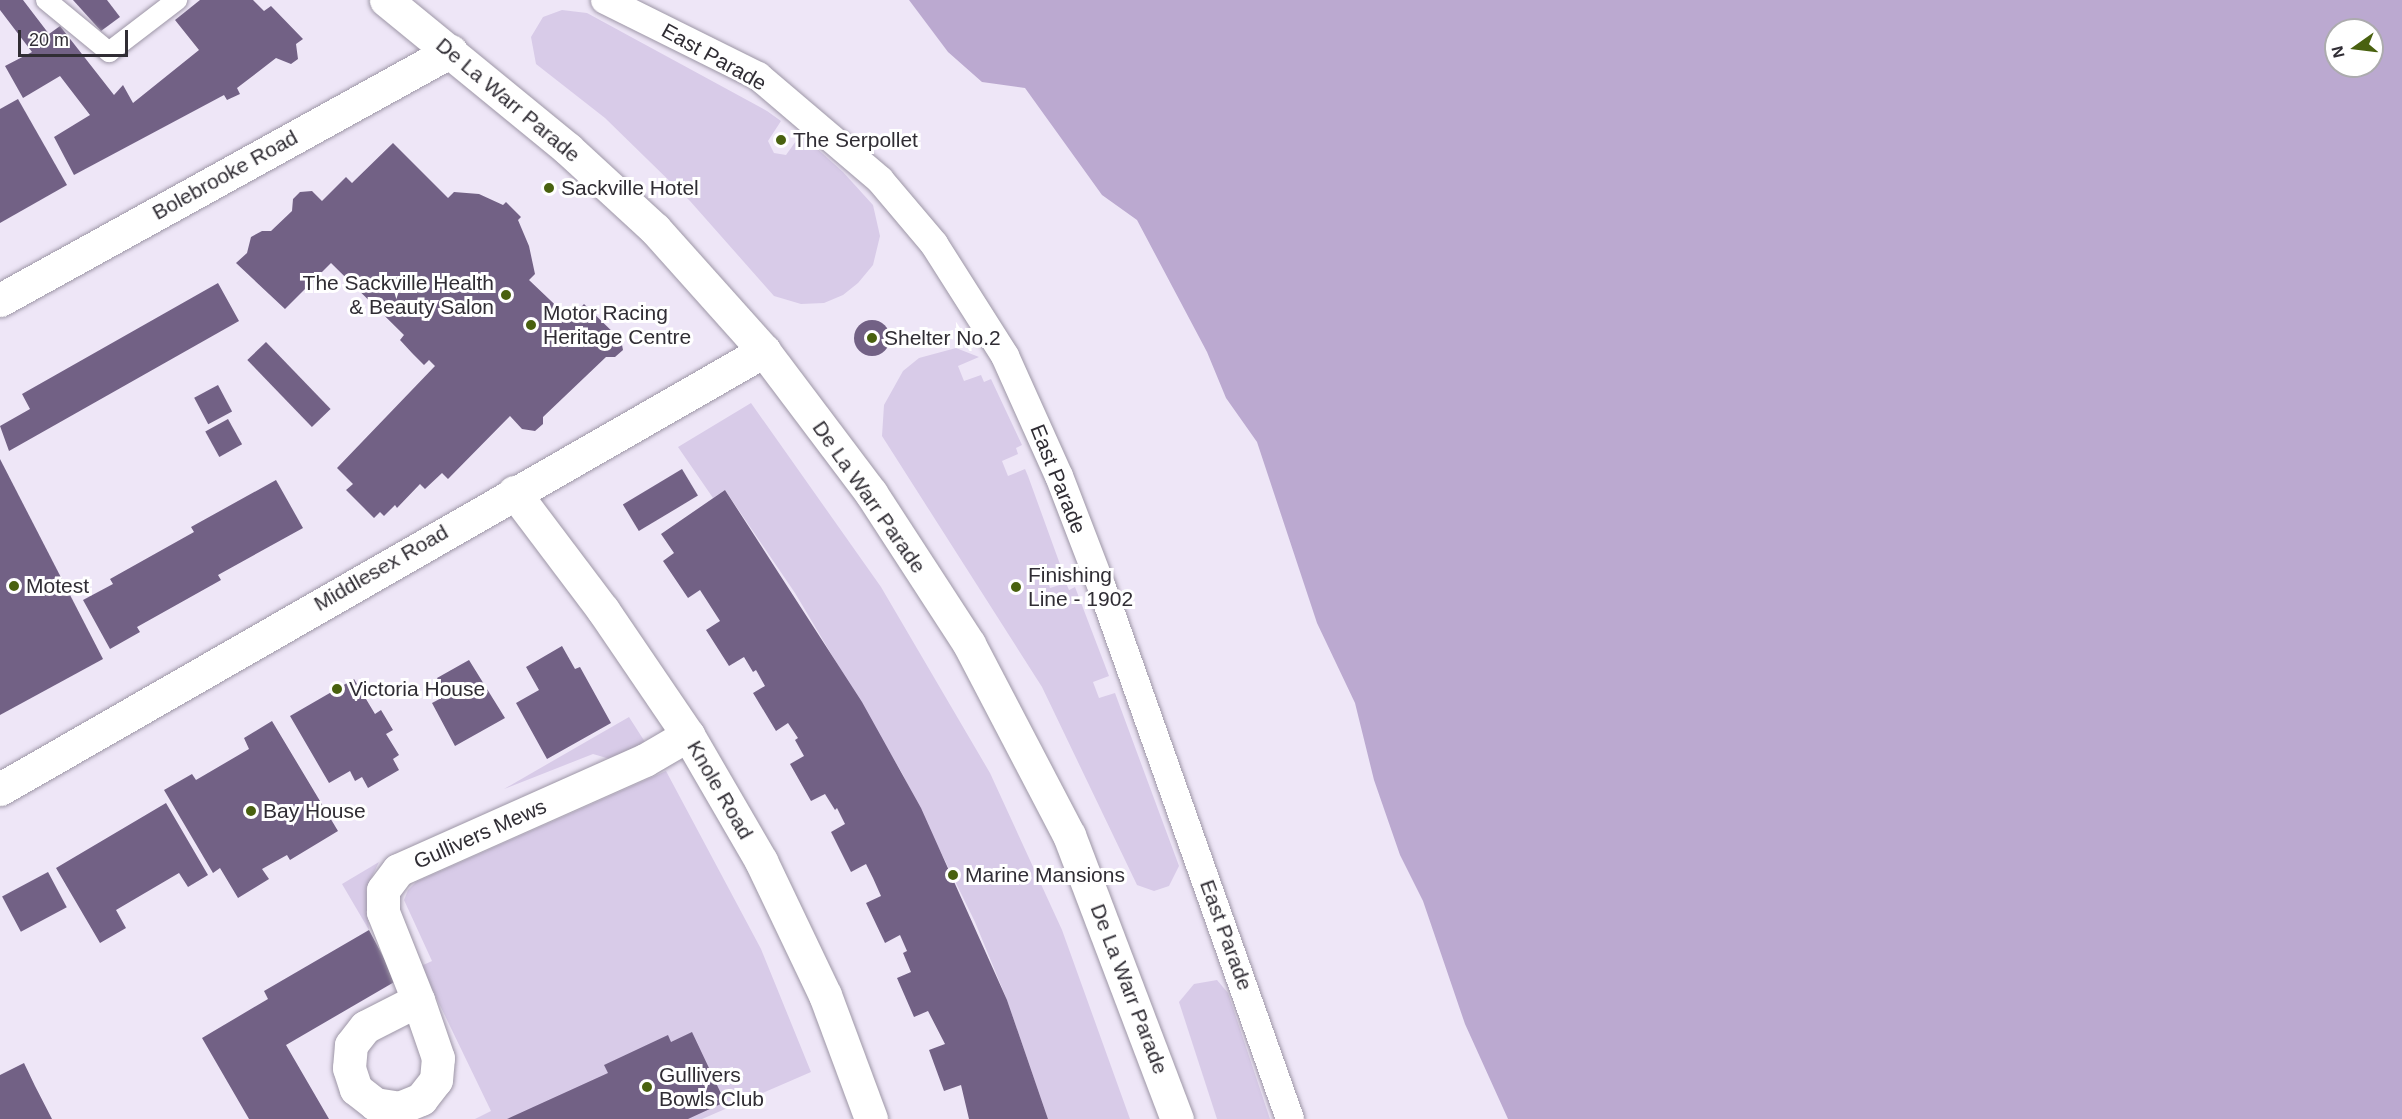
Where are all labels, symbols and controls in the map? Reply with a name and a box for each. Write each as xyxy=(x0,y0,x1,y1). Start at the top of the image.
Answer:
scale bar xyxy=(21,18,130,56)
street label: East Parade xyxy=(657,18,771,96)
north arrow xyxy=(2324,18,2384,78)
text: 20 m xyxy=(29,30,69,50)
street label: De La Warr Parade xyxy=(431,32,585,168)
text: N xyxy=(2328,44,2348,60)
street label: Bolebrooke Road xyxy=(148,125,302,225)
place label: The Serpollet xyxy=(793,127,918,153)
marker: The Serpollet xyxy=(774,133,788,147)
place label: Sackville Hotel xyxy=(561,175,699,201)
marker: Sackville Hotel xyxy=(542,181,556,195)
place label: The Sackville Health & Beauty Salon xyxy=(303,270,494,320)
marker: The Sackville Health & Beauty Salon xyxy=(499,288,513,302)
place label: Motor Racing Heritage Centre xyxy=(543,300,691,350)
marker: Motor Racing Heritage Centre xyxy=(524,318,538,332)
place label: Shelter No.2 xyxy=(884,325,1001,351)
marker: Shelter No.2 xyxy=(865,331,879,345)
street label: De La Warr Parade xyxy=(807,416,931,578)
street label: East Parade xyxy=(1025,421,1091,537)
street label: Middlesex Road xyxy=(309,519,453,617)
place label: Finishing Line - 1902 xyxy=(1028,562,1133,612)
place label: Motest xyxy=(26,573,89,599)
marker: Motest xyxy=(7,579,21,593)
marker: Finishing Line - 1902 xyxy=(1009,580,1023,594)
place label: Victoria House xyxy=(349,676,485,702)
marker: Victoria House xyxy=(330,682,344,696)
street label: Knole Road xyxy=(682,736,758,844)
street label: Gullivers Mews xyxy=(410,794,550,874)
place label: Bay House xyxy=(263,798,366,824)
marker: Bay House xyxy=(244,804,258,818)
place label: Marine Mansions xyxy=(965,862,1125,888)
marker: Marine Mansions xyxy=(946,868,960,882)
street label: East Parade xyxy=(1194,876,1258,994)
street label: De La Warr Parade xyxy=(1085,900,1173,1078)
place label: Gullivers Bowls Club xyxy=(659,1062,764,1112)
marker: Gullivers Bowls Club xyxy=(640,1080,654,1094)

